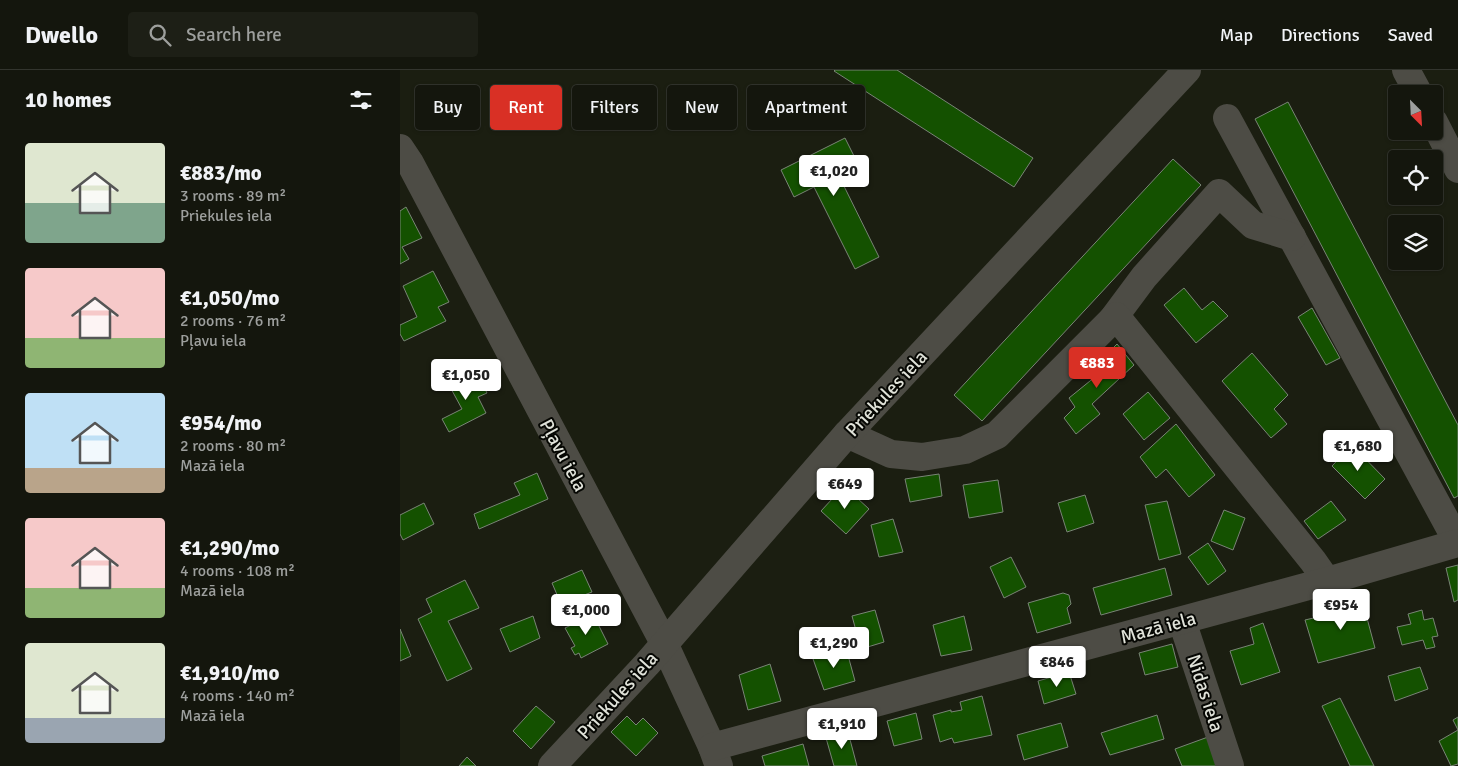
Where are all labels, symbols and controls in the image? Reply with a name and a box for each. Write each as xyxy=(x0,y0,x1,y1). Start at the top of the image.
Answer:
search box xyxy=(128,12,478,57)
text: Dwello xyxy=(25,20,98,50)
icon: search xyxy=(146,21,174,49)
text: Search here xyxy=(186,23,282,47)
text: Map xyxy=(1220,24,1253,46)
text: Directions xyxy=(1281,24,1360,46)
text: Saved xyxy=(1388,24,1433,46)
chip: Buy xyxy=(415,85,480,130)
chip: Rent xyxy=(490,85,562,130)
chip: Filters xyxy=(572,85,657,130)
chip: New xyxy=(667,85,737,130)
chip: Apartment xyxy=(747,85,865,130)
north arrow xyxy=(1388,85,1442,140)
map controls xyxy=(1388,85,1443,270)
icon: filters xyxy=(347,86,375,114)
text: 10 homes xyxy=(25,87,111,113)
button: locate xyxy=(1388,150,1443,205)
pin: €1,020 xyxy=(793,154,875,197)
text: €883/mo xyxy=(180,160,262,186)
text: €1,020 xyxy=(810,161,858,181)
icon: home xyxy=(65,163,125,223)
text: 3 rooms · 89 m² xyxy=(180,186,286,206)
text: Priekules iela xyxy=(180,206,272,226)
button: layers xyxy=(1388,215,1443,270)
text: €1,050/mo xyxy=(180,285,279,311)
icon: home xyxy=(65,288,125,348)
text: 2 rooms · 76 m² xyxy=(180,311,286,331)
text: Pļavu iela xyxy=(180,331,246,351)
street label: Priekules iela xyxy=(841,346,933,442)
pin: €883 xyxy=(1067,346,1127,389)
text: €883 xyxy=(1080,353,1114,373)
pin: €1,050 xyxy=(425,358,507,401)
text: €1,050 xyxy=(442,365,490,385)
text: €954/mo xyxy=(180,410,262,436)
icon: home xyxy=(65,413,125,473)
street label: Pļavu iela xyxy=(534,415,592,496)
pin: €1,680 xyxy=(1317,430,1399,472)
text: 2 rooms · 80 m² xyxy=(180,436,286,456)
text: €1,680 xyxy=(1334,436,1382,456)
text: Mazā iela xyxy=(180,456,245,476)
pin: €649 xyxy=(815,468,875,510)
text: €649 xyxy=(828,474,862,494)
text: €1,290/mo xyxy=(180,535,279,561)
icon: home xyxy=(65,538,125,598)
text: 4 rooms · 108 m² xyxy=(180,561,295,581)
text: Mazā iela xyxy=(180,581,245,601)
pin: €954 xyxy=(1311,588,1371,631)
pin: €1,000 xyxy=(545,594,627,636)
text: €954 xyxy=(1324,595,1358,615)
text: €1,000 xyxy=(562,600,610,620)
street label: Mazā iela xyxy=(1118,606,1199,650)
pin: €1,290 xyxy=(793,626,875,669)
text: €1,290 xyxy=(810,633,858,653)
pin: €846 xyxy=(1027,646,1087,688)
street label: Priekules iela xyxy=(572,647,663,744)
street label: Nidas iela xyxy=(1181,651,1229,735)
text: €846 xyxy=(1040,652,1074,672)
text: €1,910/mo xyxy=(180,660,279,686)
icon: home xyxy=(65,663,125,723)
text: 4 rooms · 140 m² xyxy=(180,686,295,706)
text: Mazā iela xyxy=(180,706,245,726)
pin: €1,910 xyxy=(801,708,883,750)
text: €1,910 xyxy=(818,714,866,734)

